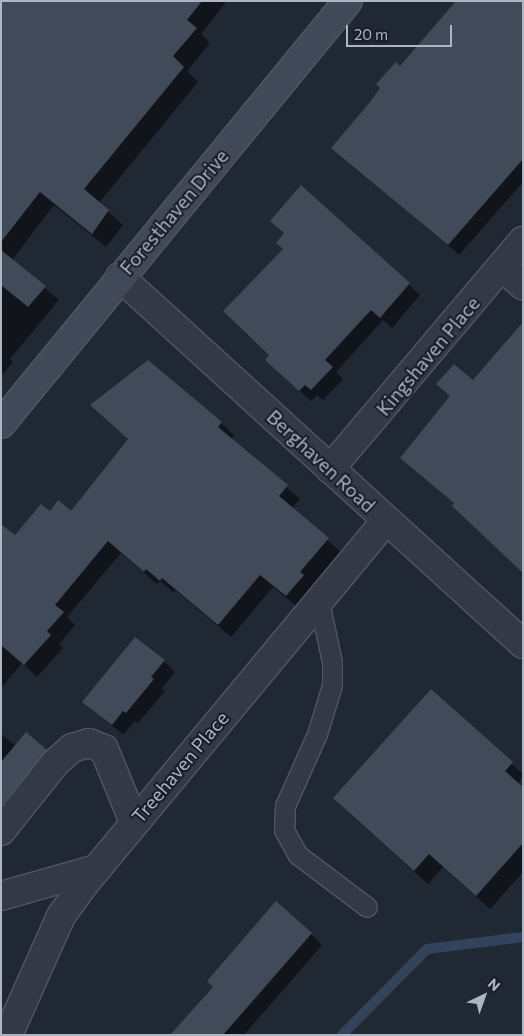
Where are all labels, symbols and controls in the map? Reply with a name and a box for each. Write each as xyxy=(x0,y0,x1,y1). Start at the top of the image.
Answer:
scale bar xyxy=(349,15,455,47)
text: 20 m xyxy=(354,25,388,43)
street label: Foresthaven Drive xyxy=(115,145,233,279)
street label: Kingshaven Place xyxy=(372,292,484,420)
street label: Berghaven Road xyxy=(262,405,380,517)
street label: Treehaven Place xyxy=(127,707,233,827)
north arrow xyxy=(459,971,509,1021)
text: N xyxy=(485,975,504,994)

